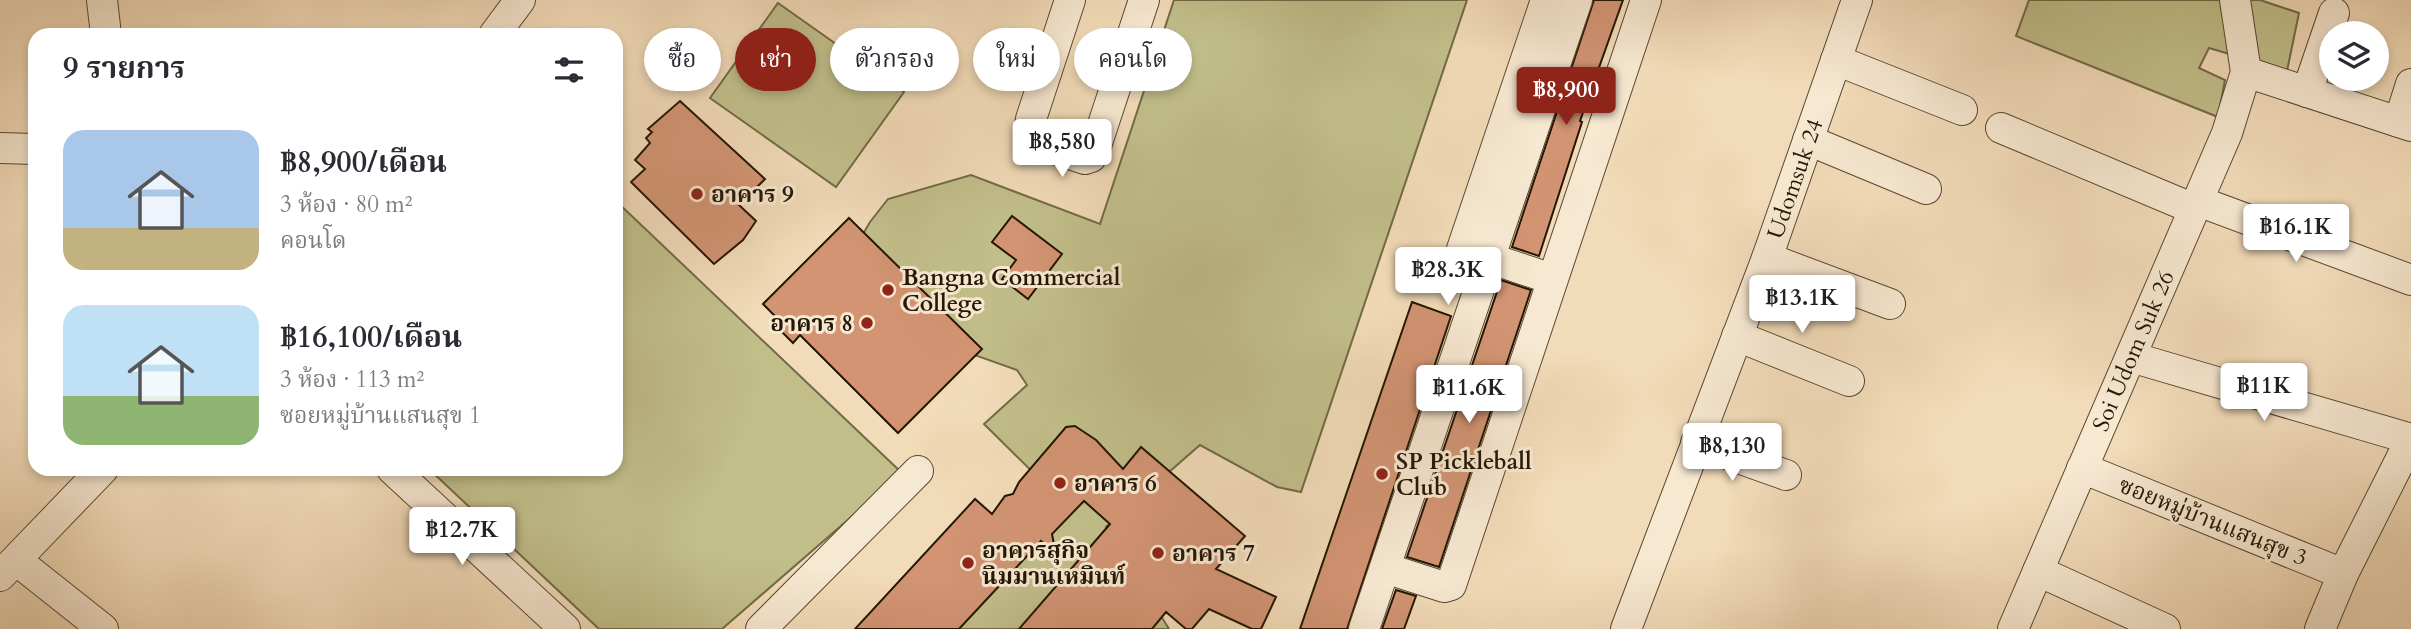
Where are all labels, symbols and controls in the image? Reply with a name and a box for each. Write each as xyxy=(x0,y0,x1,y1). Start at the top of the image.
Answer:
map controls xyxy=(2319,21,2389,91)
button: layers xyxy=(2319,21,2389,91)
chip: ซื้อ xyxy=(644,28,721,91)
chip: เช่า xyxy=(735,28,816,91)
chip: ตัวกรอง xyxy=(830,28,959,91)
chip: ใหม่ xyxy=(973,28,1060,91)
chip: คอนโด xyxy=(1074,28,1192,91)
text: 9 รายการ xyxy=(63,48,185,89)
icon: filters xyxy=(550,51,588,89)
pin: ฿8,900 xyxy=(1509,68,1623,127)
text: ฿8,900 xyxy=(1533,74,1599,105)
street label: Udomsuk 24 xyxy=(1760,114,1831,243)
pin: ฿8,580 xyxy=(1005,120,1119,179)
text: ฿8,580 xyxy=(1029,126,1095,157)
text: ฿8,900/เดือน xyxy=(280,142,447,183)
icon: home xyxy=(119,158,203,242)
place label: อาคาร 9 xyxy=(711,179,794,210)
marker: อาคาร 9 xyxy=(689,186,705,202)
text: 3 ห้อง · 80 m² xyxy=(280,189,412,220)
pin: ฿16.1K xyxy=(2239,204,2353,264)
text: ฿16.1K xyxy=(2259,211,2333,242)
text: คอนโด xyxy=(280,225,347,256)
pin: ฿28.3K xyxy=(1391,247,1505,307)
text: ฿28.3K xyxy=(1411,254,1485,285)
place label: Bangna Commercial College xyxy=(902,262,1121,319)
street label: Soi Udom Suk 26 xyxy=(2085,266,2182,436)
pin: ฿13.1K xyxy=(1745,276,1859,335)
marker: Bangna Commercial College xyxy=(880,282,896,298)
text: ฿13.1K xyxy=(1765,282,1839,313)
place label: อาคาร 8 xyxy=(770,308,853,339)
marker: อาคาร 8 xyxy=(859,315,875,331)
text: ฿16,100/เดือน xyxy=(280,317,462,358)
icon: home xyxy=(119,333,203,417)
text: 3 ห้อง · 113 m² xyxy=(280,364,424,395)
pin: ฿11K xyxy=(2223,364,2305,423)
pin: ฿11.6K xyxy=(1412,366,1526,425)
text: ฿11K xyxy=(2236,370,2292,401)
text: ฿11.6K xyxy=(1432,372,1506,403)
text: ซอยหมู่บ้านแสนสุข 1 xyxy=(280,400,481,431)
pin: ฿8,130 xyxy=(1675,424,1789,483)
text: ฿8,130 xyxy=(1699,430,1765,461)
place label: SP Pickleball Club xyxy=(1396,446,1532,503)
marker: SP Pickleball Club xyxy=(1374,466,1390,482)
place label: อาคาร 6 xyxy=(1074,468,1157,499)
street label: ซอยหมู่บ้านแสนสุข 3 xyxy=(2114,469,2312,573)
marker: อาคาร 6 xyxy=(1052,475,1068,491)
pin: ฿12.7K xyxy=(405,508,519,567)
text: ฿12.7K xyxy=(425,514,499,545)
place label: อาคารสุกิจ นิมมานเหมินท์ xyxy=(982,535,1126,592)
place label: อาคาร 7 xyxy=(1172,538,1255,569)
marker: อาคาร 7 xyxy=(1150,545,1166,561)
marker: อาคารสุกิจ นิมมานเหมินท์ xyxy=(960,555,976,571)

